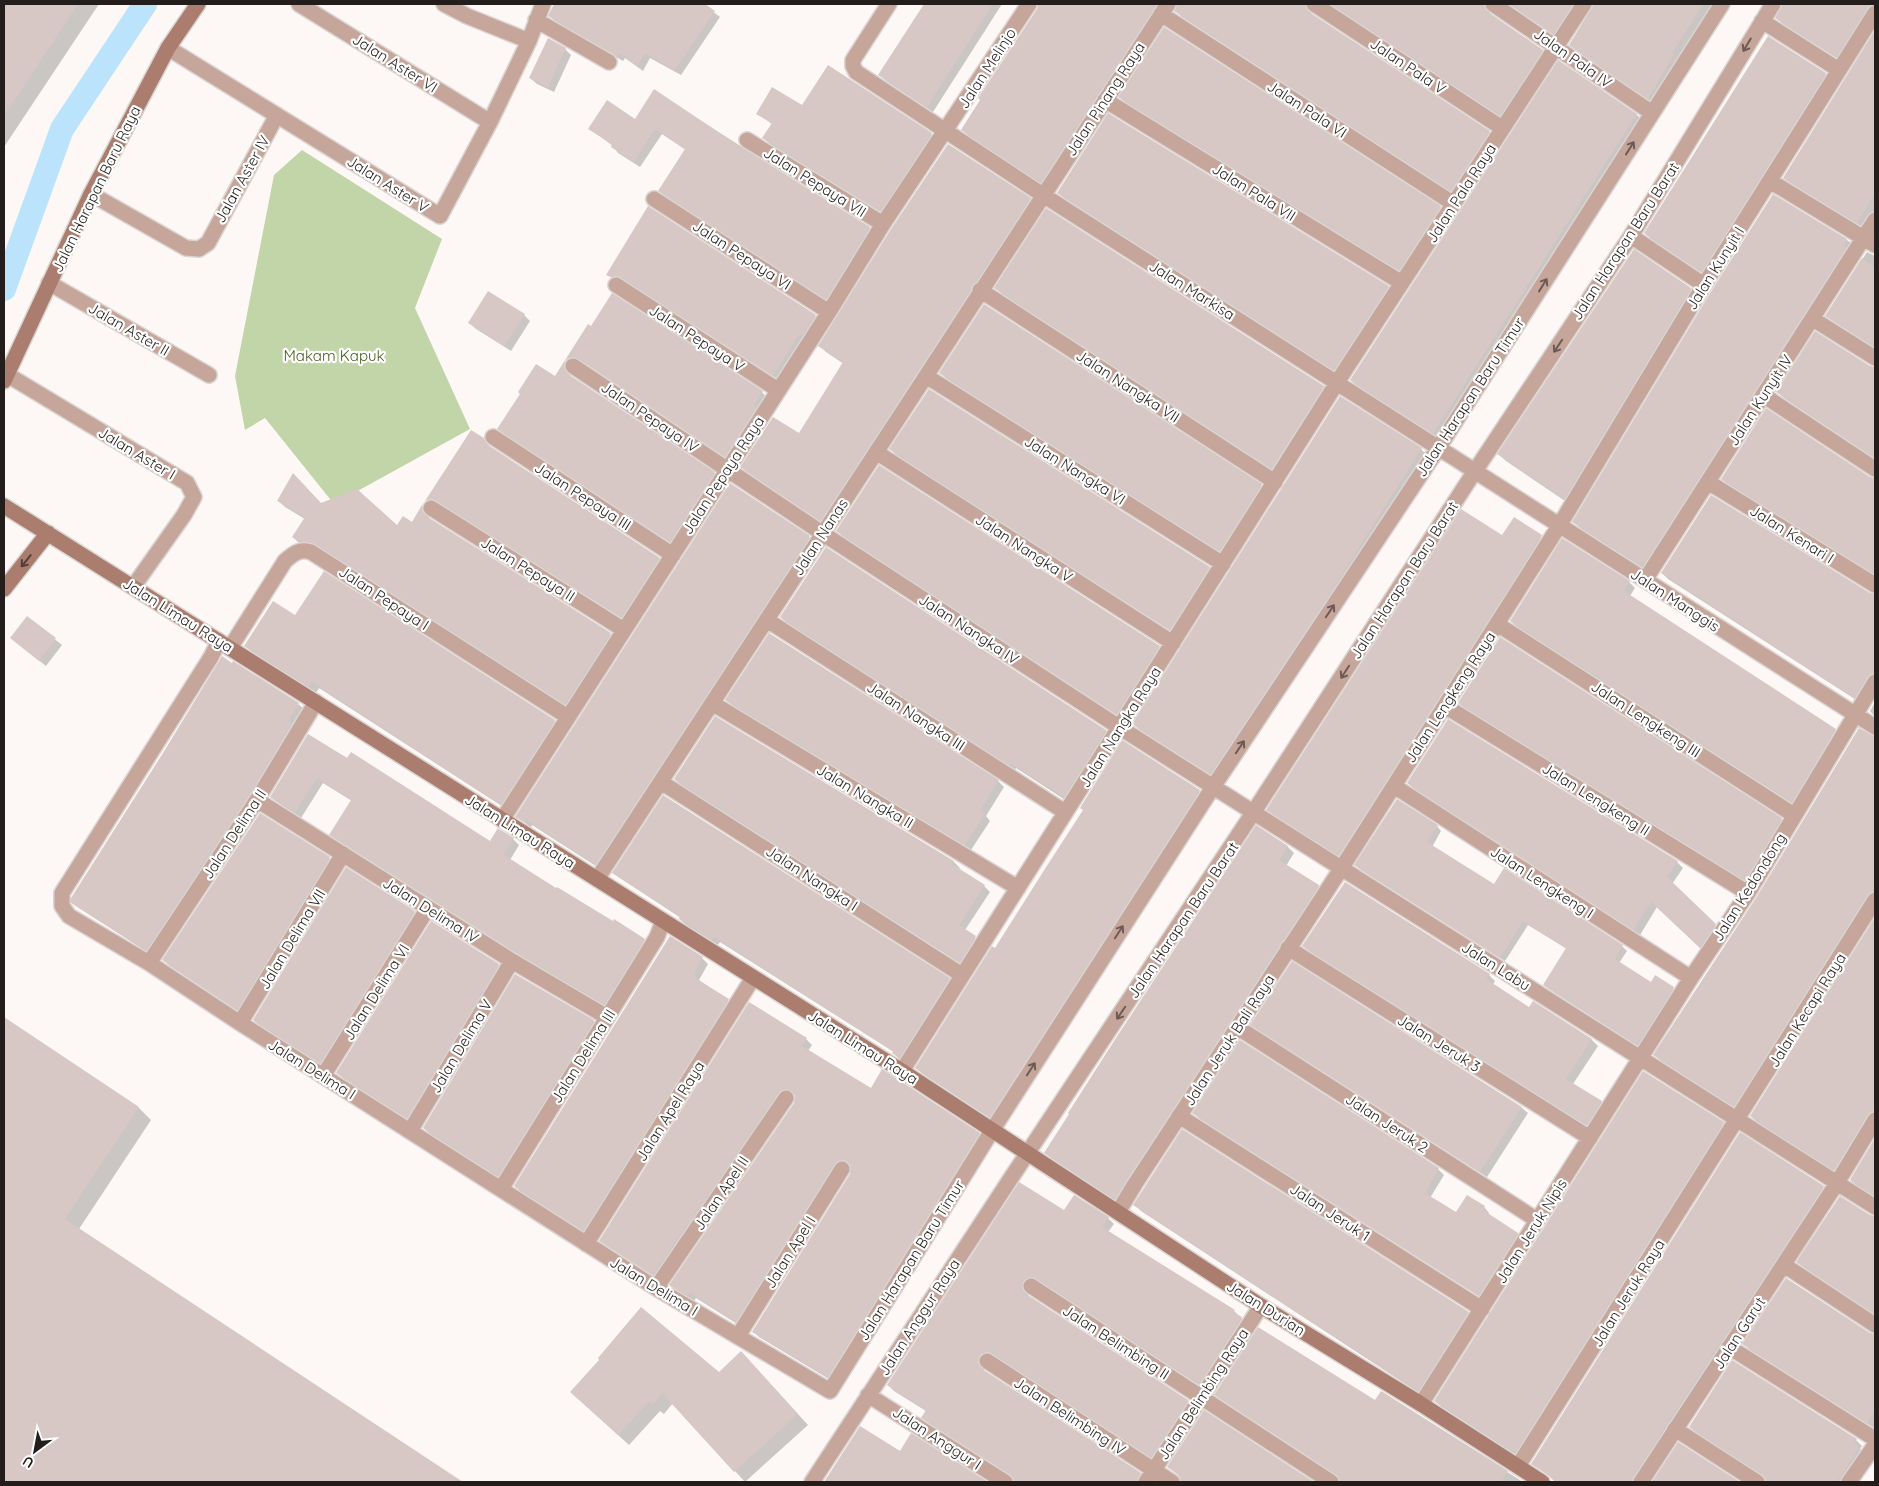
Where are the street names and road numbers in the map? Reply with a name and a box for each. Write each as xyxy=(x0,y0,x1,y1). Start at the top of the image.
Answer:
street label: Jalan Melinjo xyxy=(954,24,1020,112)
street label: Jalan Pala IV xyxy=(1530,24,1616,92)
street label: Jalan Aster VI xyxy=(349,29,441,97)
street label: Jalan Pala V xyxy=(1366,34,1450,98)
street label: Jalan Pinang Raya xyxy=(1061,39,1149,159)
street label: Jalan Pala VI xyxy=(1264,76,1350,142)
street label: Jalan Harapan Baru Raya xyxy=(47,103,145,275)
street label: Jalan Aster IV xyxy=(210,132,274,226)
street label: Jalan Pala Raya xyxy=(1422,140,1500,246)
street label: Jalan Pepaya VII xyxy=(760,143,870,221)
street label: Jalan Aster V xyxy=(344,151,433,217)
street label: Jalan Pala VII xyxy=(1209,159,1299,225)
street label: Jalan Harapan Baru Barat xyxy=(1567,159,1683,323)
street label: Jalan Pepaya VI xyxy=(689,216,795,294)
street label: Jalan Kunyit I xyxy=(1682,223,1748,313)
street label: Jalan Markisa xyxy=(1146,256,1238,324)
street label: Jalan Aster II xyxy=(85,298,173,360)
street label: Jalan Pepaya V xyxy=(646,300,748,376)
street label: Jalan Harapan Baru Timur xyxy=(1411,314,1529,480)
street label: Jalan Nangka VII xyxy=(1073,345,1183,427)
street label: Jalan Kunyit IV xyxy=(1724,351,1796,449)
street label: Jalan Pepaya IV xyxy=(597,377,703,457)
street label: Jalan Pepaya Raya xyxy=(678,412,768,538)
street label: Jalan Aster I xyxy=(95,422,179,484)
street label: Jalan Nangka VI xyxy=(1021,431,1129,509)
street label: Jalan Pepaya III xyxy=(531,458,635,534)
street label: Jalan Nanas xyxy=(788,495,852,579)
street label: Jalan Harapan Baru Barat xyxy=(1346,498,1462,662)
street label: Jalan Kenari I xyxy=(1746,501,1838,567)
street label: Jalan Nangka V xyxy=(972,509,1076,587)
street label: Jalan Pepaya II xyxy=(477,532,579,606)
street label: Jalan Pepaya I xyxy=(335,562,433,634)
street label: Jalan Manggis xyxy=(1627,564,1723,636)
street label: Jalan Limau Raya xyxy=(119,573,237,657)
street label: Jalan Nangka IV xyxy=(915,589,1023,669)
street label: Jalan Lengkeng Raya xyxy=(1400,628,1500,766)
street label: Jalan Nangka Raya xyxy=(1075,663,1165,791)
street label: Jalan Lengkeng III xyxy=(1588,676,1704,762)
street label: Jalan Nangka III xyxy=(863,677,969,755)
street label: Jalan Lengkeng II xyxy=(1539,758,1653,840)
street label: Jalan Nangka II xyxy=(813,760,917,832)
street label: Jalan Delima II xyxy=(198,785,270,883)
street label: Jalan Limau Raya xyxy=(461,789,579,873)
street label: Jalan Kedondong xyxy=(1708,829,1790,945)
street label: Jalan Harapan Baru Barat xyxy=(1124,838,1242,1002)
street label: Jalan Nangka I xyxy=(762,841,862,915)
street label: Jalan Lengkeng I xyxy=(1487,841,1597,923)
street label: Jalan Delima IV xyxy=(379,873,483,947)
street label: Jalan Delima VII xyxy=(255,886,329,992)
street label: Jalan Labu xyxy=(1458,937,1534,995)
street label: Jalan Delima VI xyxy=(339,940,413,1044)
street label: Jalan Kecapi Raya xyxy=(1764,949,1850,1071)
street label: Jalan Jeruk Bali Raya xyxy=(1179,971,1279,1109)
street label: Jalan Delima V xyxy=(426,996,496,1096)
street label: Jalan Limau Raya xyxy=(804,1005,922,1089)
street label: Jalan Delima III xyxy=(547,1006,619,1106)
street label: Jalan Jeruk 3 xyxy=(1394,1010,1484,1076)
street label: Jalan Delima I xyxy=(265,1035,359,1103)
street label: Jalan Apel Raya xyxy=(632,1057,708,1165)
street label: Jalan Jeruk 2 xyxy=(1342,1089,1432,1157)
street label: Jalan Apel II xyxy=(689,1152,753,1234)
street label: Jalan Jeruk Nipis xyxy=(1491,1175,1571,1287)
street label: Jalan Harapan Baru Timur xyxy=(854,1176,968,1344)
street label: Jalan Jeruk 1 xyxy=(1286,1179,1374,1245)
street label: Jalan Apel I xyxy=(760,1212,820,1292)
street label: Jalan Jeruk Raya xyxy=(1587,1236,1669,1350)
street label: Jalan Delima I xyxy=(606,1252,702,1320)
street label: Jalan Anggur Raya xyxy=(874,1255,964,1379)
street label: Jalan Durian xyxy=(1223,1276,1309,1340)
street label: Jalan Garut xyxy=(1709,1293,1769,1373)
street label: Jalan Belimbing II xyxy=(1059,1300,1173,1384)
street label: Jalan Belimbing Raya xyxy=(1153,1325,1253,1463)
street label: Jalan Belimbing IV xyxy=(1010,1373,1130,1459)
street label: Jalan Anggur I xyxy=(889,1402,985,1474)

